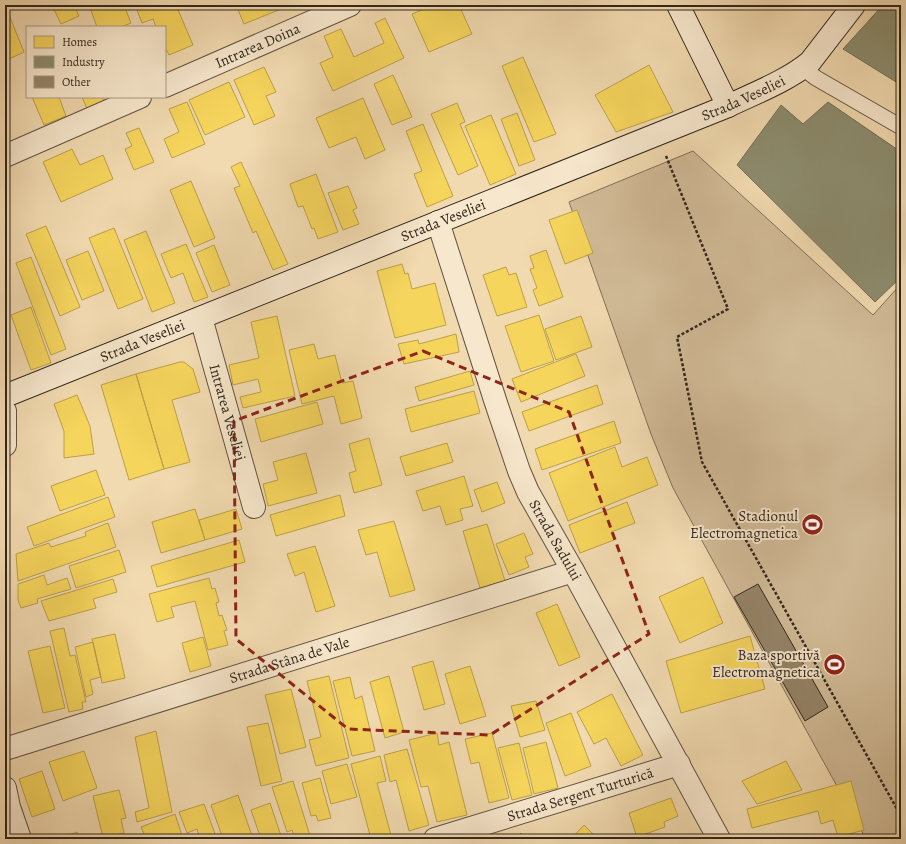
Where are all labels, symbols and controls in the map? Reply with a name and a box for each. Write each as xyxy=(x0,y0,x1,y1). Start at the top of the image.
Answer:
street label: Intrarea Doina xyxy=(212,18,303,73)
legend xyxy=(26,26,166,98)
text: Homes xyxy=(62,34,97,50)
text: Industry xyxy=(62,54,105,70)
street label: Strada Veseliei xyxy=(698,70,789,126)
text: Other xyxy=(62,74,91,90)
street label: Strada Veseliei xyxy=(398,194,489,246)
street label: Strada Veseliei xyxy=(97,315,188,367)
street label: Intrarea Veseliei xyxy=(204,362,251,463)
street label: Strada Sadului xyxy=(524,496,586,584)
place label: Stadionul Electromagnetica xyxy=(690,506,798,543)
sports icon: Stadionul Electromagnetica xyxy=(800,512,826,538)
street label: Strada Stâna de Vale xyxy=(227,632,352,688)
place label: Baza sportivă Electromagnetica xyxy=(712,645,820,682)
sports icon: Baza sportivă Electromagnetica xyxy=(822,651,848,677)
street label: Strada Sergent Turturică xyxy=(505,762,656,826)

